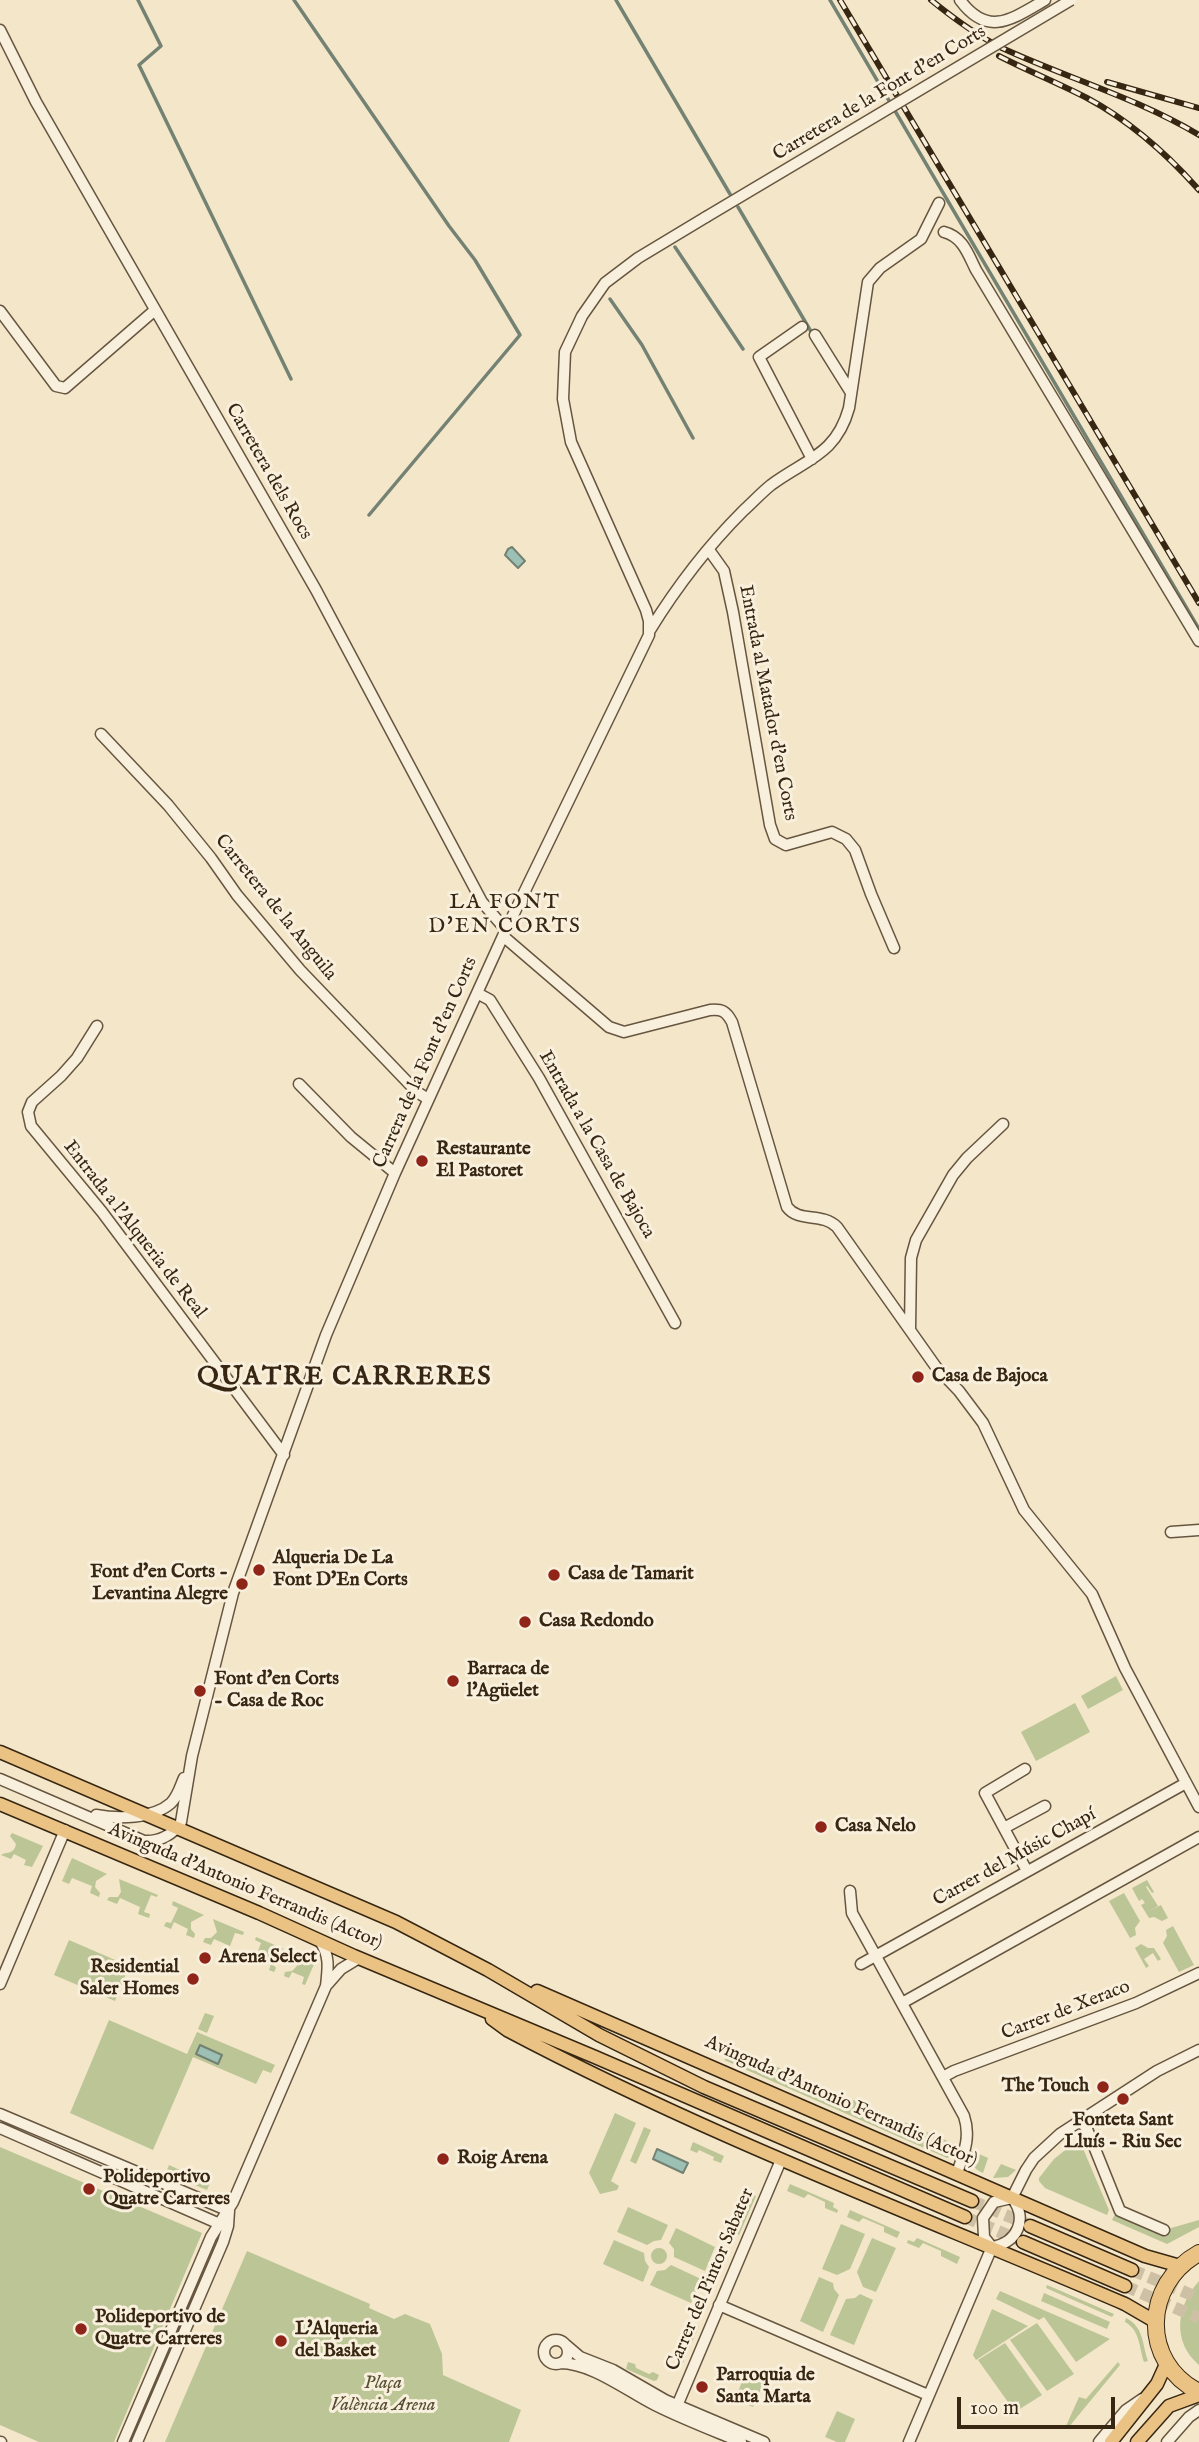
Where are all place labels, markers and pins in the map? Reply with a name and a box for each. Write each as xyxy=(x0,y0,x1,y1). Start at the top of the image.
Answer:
place label: Restaurante El Pastoret xyxy=(436,1139,531,1183)
marker: Restaurante El Pastoret xyxy=(414,1153,430,1169)
place label: Casa de Bajoca xyxy=(932,1366,1048,1388)
marker: Casa de Bajoca xyxy=(910,1369,926,1385)
place label: Alqueria De La Font D'En Corts xyxy=(273,1548,408,1592)
place label: Font d'en Corts - Levantina Alegre xyxy=(90,1562,228,1606)
marker: Alqueria De La Font D'En Corts xyxy=(251,1562,267,1578)
place label: Casa de Tamarit xyxy=(568,1564,694,1586)
marker: Casa de Tamarit xyxy=(546,1567,562,1583)
marker: Font d'en Corts - Levantina Alegre xyxy=(234,1576,250,1592)
place label: Casa Redondo xyxy=(539,1611,654,1633)
marker: Casa Redondo xyxy=(517,1614,533,1630)
place label: Barraca de l'Agüelet xyxy=(467,1659,549,1703)
place label: Font d'en Corts - Casa de Roc xyxy=(214,1669,339,1713)
marker: Barraca de l'Agüelet xyxy=(445,1673,461,1689)
marker: Font d'en Corts - Casa de Roc xyxy=(192,1683,208,1699)
place label: Casa Nelo xyxy=(835,1816,916,1838)
marker: Casa Nelo xyxy=(813,1819,829,1835)
place label: Arena Select xyxy=(219,1947,317,1969)
marker: Arena Select xyxy=(197,1950,213,1966)
place label: Residential Saler Homes xyxy=(80,1957,179,2001)
marker: Residential Saler Homes xyxy=(185,1971,201,1987)
place label: The Touch xyxy=(1002,2076,1089,2098)
marker: The Touch xyxy=(1095,2079,1111,2095)
marker: Fonteta Sant Lluís - Riu Sec xyxy=(1115,2091,1131,2107)
place label: Fonteta Sant Lluís - Riu Sec xyxy=(1064,2110,1182,2154)
place label: Roig Arena xyxy=(457,2148,548,2170)
marker: Roig Arena xyxy=(435,2151,451,2167)
place label: Polideportivo Quatre Carreres xyxy=(103,2167,230,2211)
marker: Polideportivo Quatre Carreres xyxy=(81,2181,97,2197)
place label: Polideportivo de Quatre Carreres xyxy=(95,2307,225,2351)
place label: L'Alqueria del Basket xyxy=(295,2319,378,2363)
marker: Polideportivo de Quatre Carreres xyxy=(73,2321,89,2337)
marker: L'Alqueria del Basket xyxy=(273,2333,289,2349)
place label: Parroquia de Santa Marta xyxy=(716,2365,815,2409)
marker: Parroquia de Santa Marta xyxy=(694,2379,710,2395)

